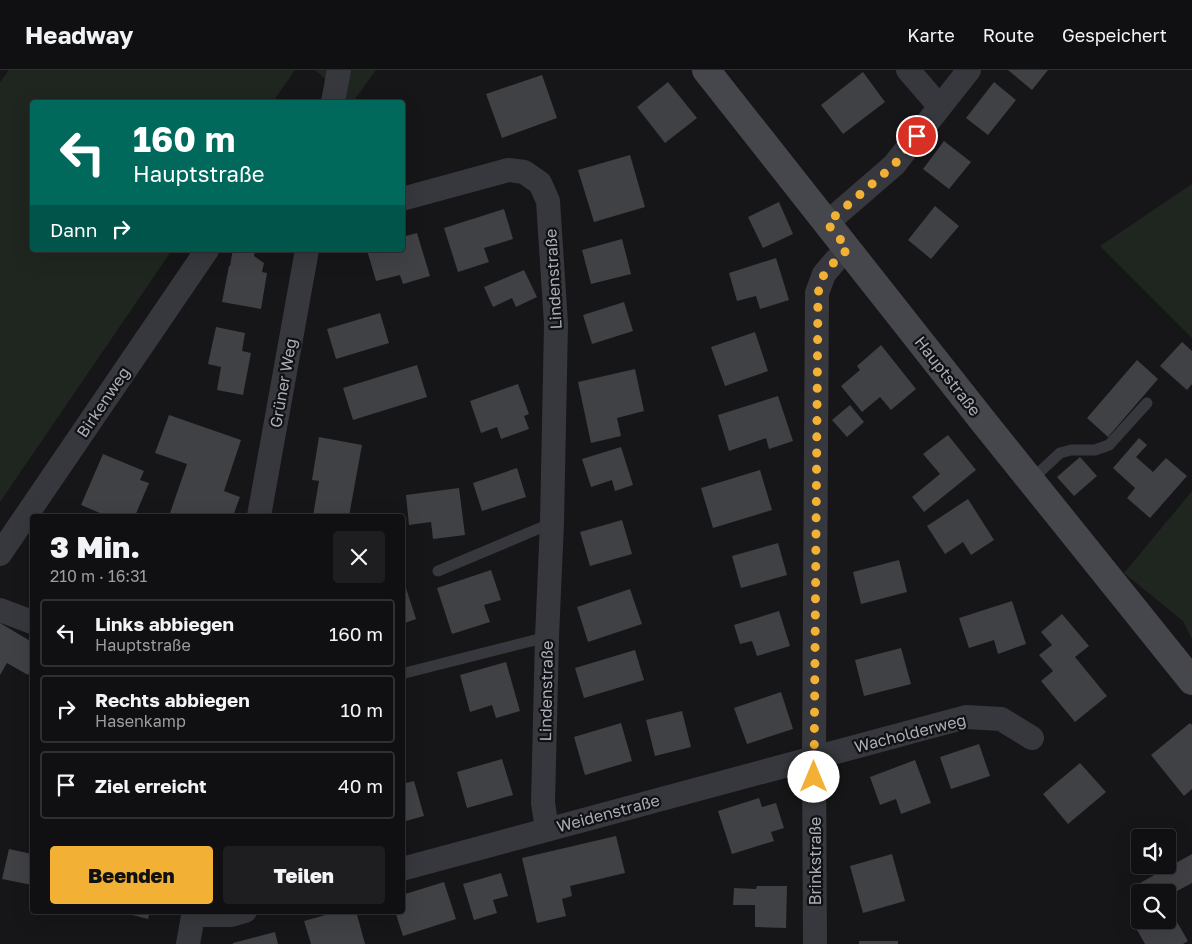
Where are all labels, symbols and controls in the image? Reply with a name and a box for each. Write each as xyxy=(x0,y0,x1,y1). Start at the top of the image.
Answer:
text: Headway xyxy=(25,20,133,49)
text: Karte xyxy=(907,24,955,46)
text: Route xyxy=(983,24,1034,46)
text: Gespeichert xyxy=(1062,24,1167,46)
pin xyxy=(896,115,938,157)
text: 160 m xyxy=(133,118,235,160)
icon: left xyxy=(50,120,115,185)
icon: arrive xyxy=(903,122,931,150)
text: Hauptstraße xyxy=(133,160,265,187)
icon: right xyxy=(107,215,135,243)
text: Dann xyxy=(50,218,97,241)
street label: Lindenstraße xyxy=(540,228,566,330)
street label: Hauptstraße xyxy=(911,332,985,420)
street label: Grüner Weg xyxy=(265,337,301,429)
street label: Birkenweg xyxy=(72,363,134,441)
text: 3 Min. xyxy=(50,529,140,565)
button: close xyxy=(333,531,385,583)
text: 210 m · 16:31 xyxy=(50,566,147,586)
text: Links abbiegen xyxy=(95,612,234,635)
icon: left xyxy=(52,619,80,647)
text: 160 m xyxy=(329,622,383,645)
text: Hauptstraße xyxy=(95,635,191,655)
street label: Lindenstraße xyxy=(535,640,557,742)
text: Rechts abbiegen xyxy=(95,688,250,711)
icon: right xyxy=(52,695,80,723)
text: 10 m xyxy=(340,698,383,721)
street label: Wacholderweg xyxy=(852,709,968,757)
text: Hasenkamp xyxy=(95,711,186,731)
position arrow xyxy=(787,750,839,802)
icon: arrive xyxy=(52,771,80,799)
text: Ziel erreicht xyxy=(95,774,207,797)
text: 40 m xyxy=(338,774,383,797)
street label: Weidenstraße xyxy=(554,790,662,836)
street label: Brinkstraße xyxy=(805,817,825,905)
map controls xyxy=(1131,829,1176,929)
button: sound xyxy=(1131,829,1176,874)
button: Beenden xyxy=(50,846,213,904)
button: Teilen xyxy=(223,846,385,904)
button: search xyxy=(1131,884,1176,929)

